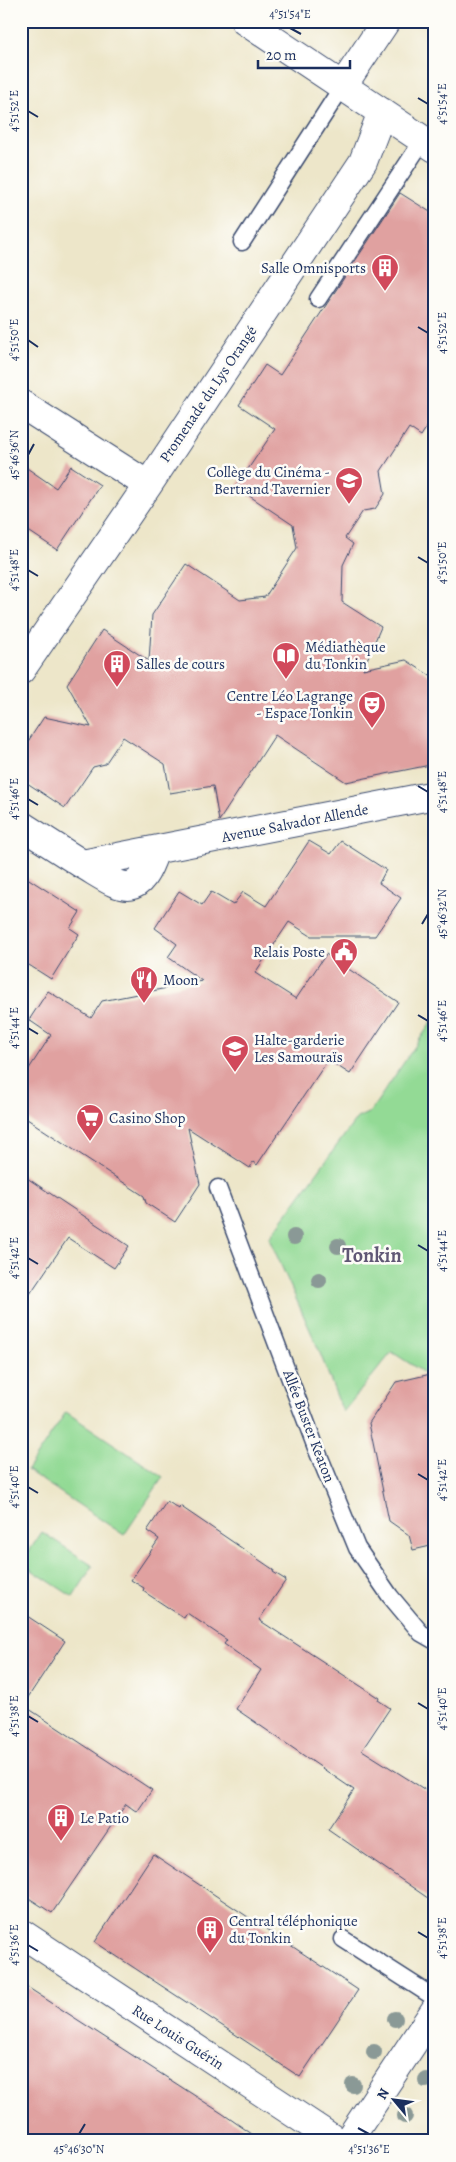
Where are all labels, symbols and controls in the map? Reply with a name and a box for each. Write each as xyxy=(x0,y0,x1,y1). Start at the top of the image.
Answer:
text: 4°51'54"E xyxy=(269,6,311,22)
scale bar xyxy=(258,38,351,70)
text: 20 m xyxy=(266,45,297,65)
text: 4°51'54"E xyxy=(434,83,450,125)
text: 4°51'52"E xyxy=(6,90,22,132)
building icon: Salle Omnisports xyxy=(370,253,400,292)
place label: Salle Omnisports xyxy=(261,258,366,278)
text: 4°51'52"E xyxy=(434,312,450,354)
text: 4°51'50"E xyxy=(6,319,22,361)
street label: Promenade du Lys Orangé xyxy=(155,321,261,466)
text: 45°46'36"N xyxy=(6,430,22,480)
place label: Collège du Cinéma - Bertrand Tavernier xyxy=(207,462,330,499)
school or university icon: Collège du Cinéma - Bertrand Tavernier xyxy=(334,466,364,505)
text: 4°51'50"E xyxy=(434,542,450,584)
text: 4°51'48"E xyxy=(6,549,22,591)
place label: Médiathèque du Tonkin xyxy=(305,637,386,674)
library icon: Médiathèque du Tonkin xyxy=(271,641,301,680)
building icon: Salles de cours xyxy=(102,649,132,688)
place label: Salles de cours xyxy=(136,654,225,674)
place label: Centre Léo Lagrange - Espace Tonkin xyxy=(227,686,353,723)
theatre icon: Centre Léo Lagrange - Espace Tonkin xyxy=(357,690,387,729)
text: 4°51'48"E xyxy=(434,771,450,813)
text: 4°51'46"E xyxy=(6,778,22,820)
street label: Avenue Salvador Allende xyxy=(219,799,370,847)
text: 45°46'32"N xyxy=(434,889,450,939)
public building icon: Relais Poste xyxy=(329,937,359,976)
place label: Relais Poste xyxy=(253,942,325,962)
restaurant icon: Moon xyxy=(129,965,159,1004)
place label: Moon xyxy=(163,970,199,990)
text: 4°51'46"E xyxy=(434,1000,450,1042)
text: 4°51'44"E xyxy=(6,1007,22,1049)
place label: Halte-garderie Les Samouraïs xyxy=(254,1030,345,1067)
school or university icon: Halte-garderie Les Samouraïs xyxy=(220,1034,250,1073)
supermarket icon: Casino Shop xyxy=(75,1103,105,1142)
place label: Casino Shop xyxy=(109,1108,186,1128)
text: 4°51'44"E xyxy=(434,1230,450,1272)
text: 4°51'42"E xyxy=(6,1237,22,1279)
district label: Tonkin xyxy=(342,1242,402,1269)
street label: Allée Buster Keaton xyxy=(278,1366,340,1485)
text: 4°51'42"E xyxy=(434,1459,450,1501)
text: 4°51'40"E xyxy=(6,1466,22,1508)
text: 4°51'40"E xyxy=(434,1688,450,1730)
text: 4°51'38"E xyxy=(6,1695,22,1737)
building icon: Le Patio xyxy=(46,1803,76,1842)
place label: Le Patio xyxy=(80,1808,129,1828)
place label: Central téléphonique du Tonkin xyxy=(229,1911,358,1948)
building icon: Central téléphonique du Tonkin xyxy=(195,1915,225,1954)
text: 4°51'38"E xyxy=(434,1917,450,1959)
text: 4°51'36"E xyxy=(6,1924,22,1966)
street label: Rue Louis Guérin xyxy=(128,2000,228,2074)
north arrow xyxy=(368,2074,418,2124)
text: N xyxy=(372,2085,394,2103)
text: 45°46'30"N xyxy=(54,2141,105,2157)
text: 4°51'36"E xyxy=(348,2141,390,2157)

